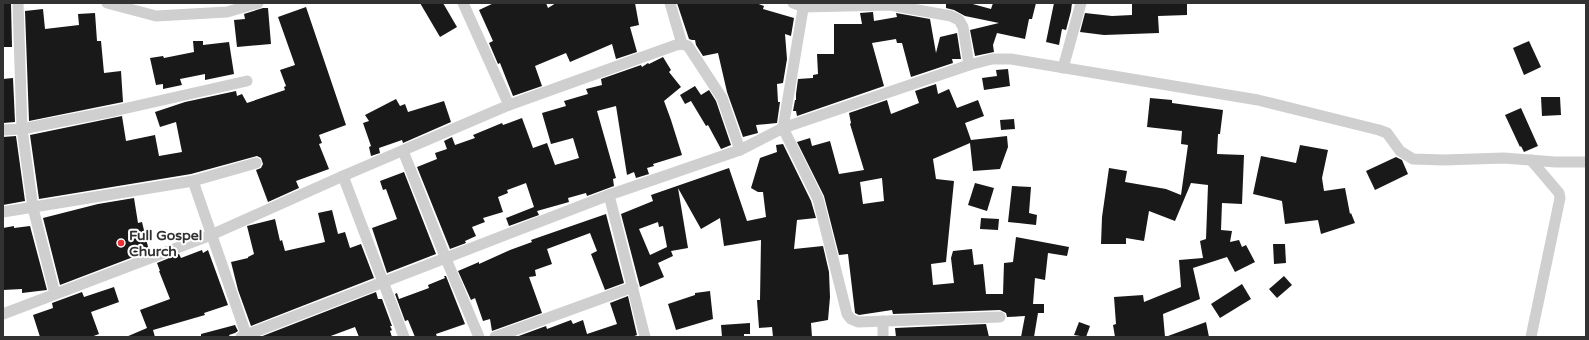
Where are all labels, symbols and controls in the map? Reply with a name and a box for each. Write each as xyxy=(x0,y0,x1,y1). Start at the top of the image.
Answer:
place label: Full Gospel Church xyxy=(129,227,202,260)
marker: Full Gospel Church xyxy=(116,238,126,248)

